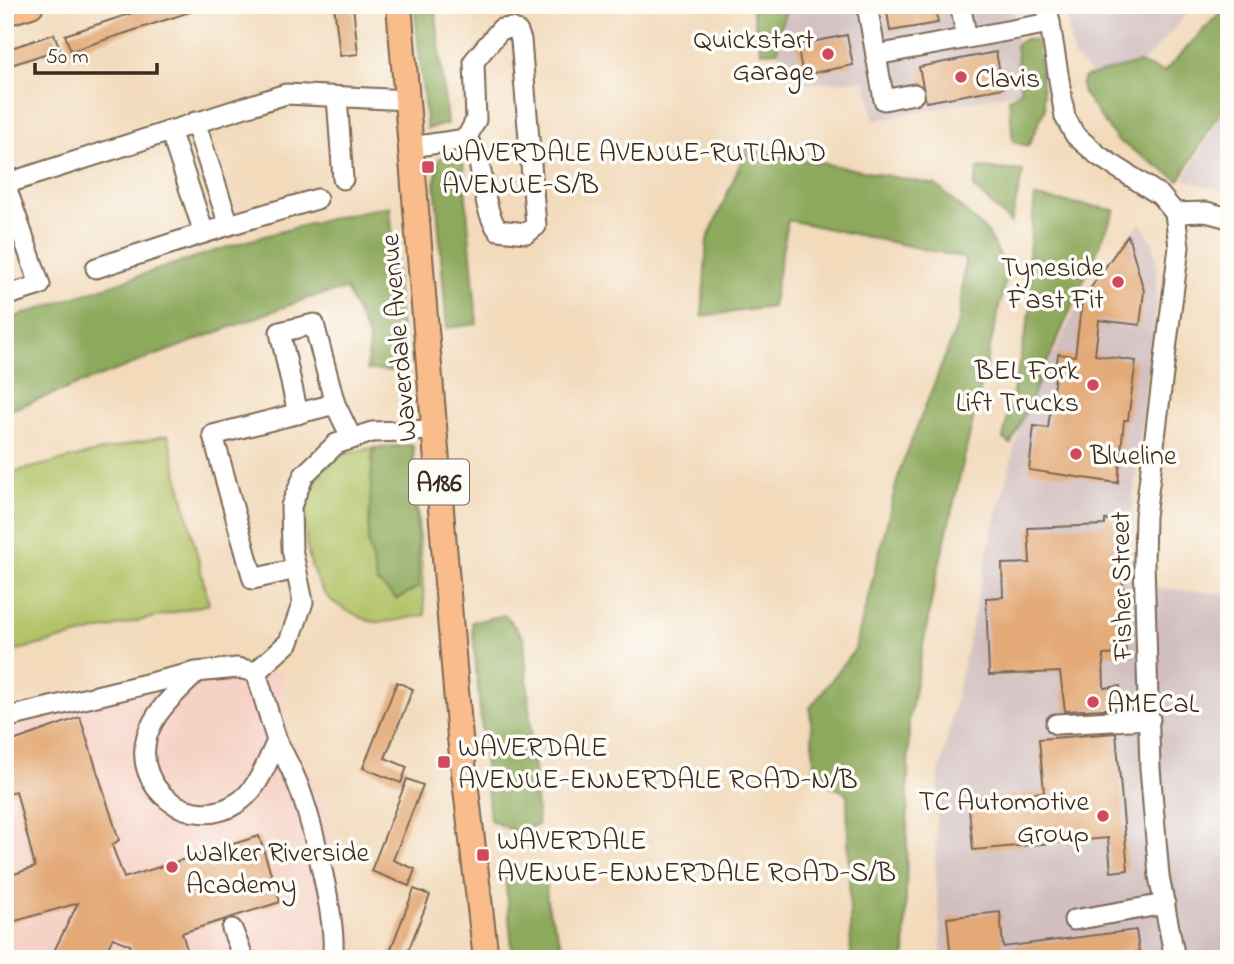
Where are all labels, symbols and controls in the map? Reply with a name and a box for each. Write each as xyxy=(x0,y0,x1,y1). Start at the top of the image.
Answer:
place label: Quickstart Garage xyxy=(693,21,814,94)
scale bar xyxy=(35,32,158,76)
text: 50 m xyxy=(46,43,89,73)
marker: Quickstart Garage xyxy=(820,46,836,62)
place label: Clavis xyxy=(975,60,1040,101)
marker: Clavis xyxy=(953,69,969,85)
place label: WAVERDALE AVENUE-RUTLAND AVENUE-S/B xyxy=(442,134,826,207)
marker: WAVERDALE AVENUE-RUTLAND AVENUE-S/B xyxy=(420,159,436,175)
street label: Waverdale Avenue xyxy=(371,232,430,443)
place label: Tyneside Fast Fit xyxy=(1001,249,1104,322)
marker: Tyneside Fast Fit xyxy=(1110,274,1126,290)
place label: BEL Fork Lift Trucks xyxy=(956,352,1080,425)
marker: BEL Fork Lift Trucks xyxy=(1085,377,1101,393)
place label: Blueline xyxy=(1089,437,1177,478)
marker: Blueline xyxy=(1068,446,1084,462)
road number: A186 xyxy=(409,460,469,504)
street label: Fisher Street xyxy=(1102,511,1145,662)
place label: AMECaL xyxy=(1107,685,1200,726)
marker: AMECaL xyxy=(1085,694,1101,710)
place label: WAVERDALE AVENUE-ENNERDALE ROAD-N/B xyxy=(458,729,858,802)
marker: WAVERDALE AVENUE-ENNERDALE ROAD-N/B xyxy=(436,754,452,770)
place label: TC Automotive Group xyxy=(919,783,1089,856)
marker: TC Automotive Group xyxy=(1095,808,1111,824)
place label: WAVERDALE AVENUE-ENNERDALE ROAD-S/B xyxy=(497,822,896,895)
place label: Walker Riverside Academy xyxy=(186,834,369,907)
marker: WAVERDALE AVENUE-ENNERDALE ROAD-S/B xyxy=(475,847,491,863)
marker: Walker Riverside Academy xyxy=(164,859,180,875)

